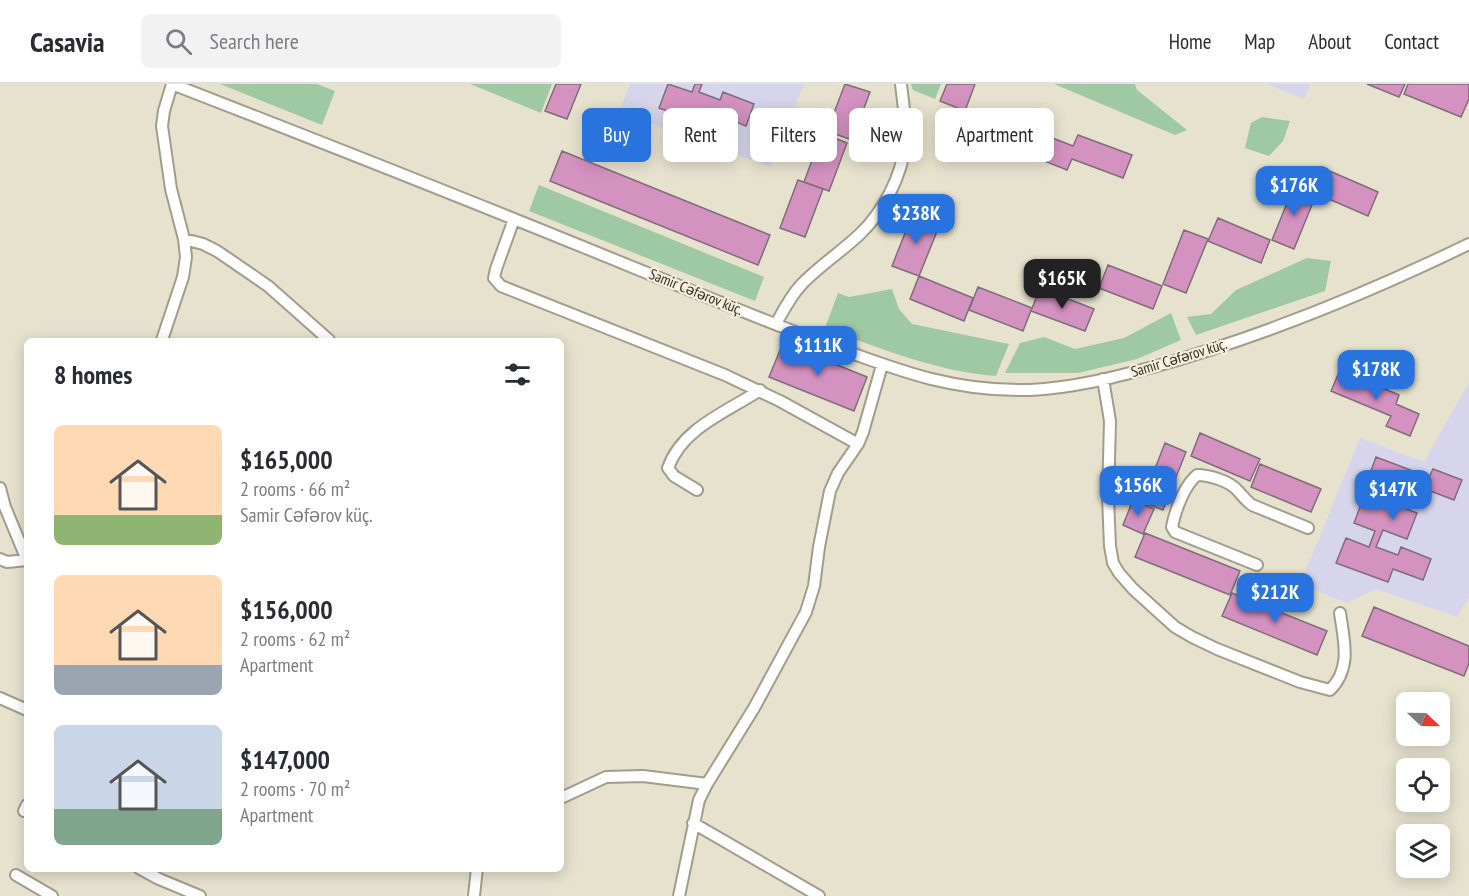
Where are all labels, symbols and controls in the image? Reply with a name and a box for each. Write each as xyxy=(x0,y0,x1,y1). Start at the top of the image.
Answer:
search box xyxy=(141,14,561,68)
text: Casavia xyxy=(30,23,105,60)
icon: search xyxy=(162,25,195,58)
text: Search here xyxy=(210,27,299,55)
text: Home xyxy=(1169,28,1211,55)
text: Map xyxy=(1244,28,1275,55)
text: About xyxy=(1308,28,1351,55)
text: Contact xyxy=(1384,28,1439,55)
chip: Buy xyxy=(582,108,651,162)
chip: Rent xyxy=(663,108,738,162)
chip: Filters xyxy=(750,108,837,162)
chip: New xyxy=(849,108,923,162)
chip: Apartment xyxy=(935,108,1054,162)
pin: $176K xyxy=(1252,166,1336,217)
text: $176K xyxy=(1270,172,1318,198)
pin: $238K xyxy=(874,194,958,245)
text: $238K xyxy=(892,200,940,226)
pin: $165K xyxy=(1020,259,1104,310)
street label: Samir Cəfərov küç. xyxy=(647,264,746,319)
text: $165K xyxy=(1038,265,1086,291)
pin: $111K xyxy=(776,326,860,377)
text: $111K xyxy=(794,332,842,358)
street label: Samir Cəfərov küç. xyxy=(1129,334,1230,381)
pin: $178K xyxy=(1334,350,1418,401)
text: $178K xyxy=(1352,356,1400,382)
text: 8 homes xyxy=(54,358,132,391)
icon: filters xyxy=(501,358,534,391)
text: $165,000 xyxy=(240,443,333,476)
icon: home xyxy=(102,449,174,521)
pin: $156K xyxy=(1096,466,1180,517)
pin: $147K xyxy=(1351,470,1435,521)
text: $156K xyxy=(1114,472,1162,498)
text: 2 rooms · 66 m² xyxy=(240,476,350,502)
text: $147K xyxy=(1369,476,1417,502)
text: Samir Cəfərov küç. xyxy=(240,502,373,528)
pin: $212K xyxy=(1233,573,1317,624)
text: $212K xyxy=(1251,579,1299,605)
text: $156,000 xyxy=(240,593,333,626)
icon: home xyxy=(102,599,174,671)
text: 2 rooms · 62 m² xyxy=(240,626,350,652)
text: Apartment xyxy=(240,652,313,678)
north arrow xyxy=(1396,692,1450,746)
map controls xyxy=(1396,692,1450,878)
text: $147,000 xyxy=(240,743,330,776)
icon: home xyxy=(102,749,174,821)
button: locate xyxy=(1396,758,1450,812)
text: 2 rooms · 70 m² xyxy=(240,776,350,802)
text: Apartment xyxy=(240,802,313,828)
button: layers xyxy=(1396,824,1450,878)

